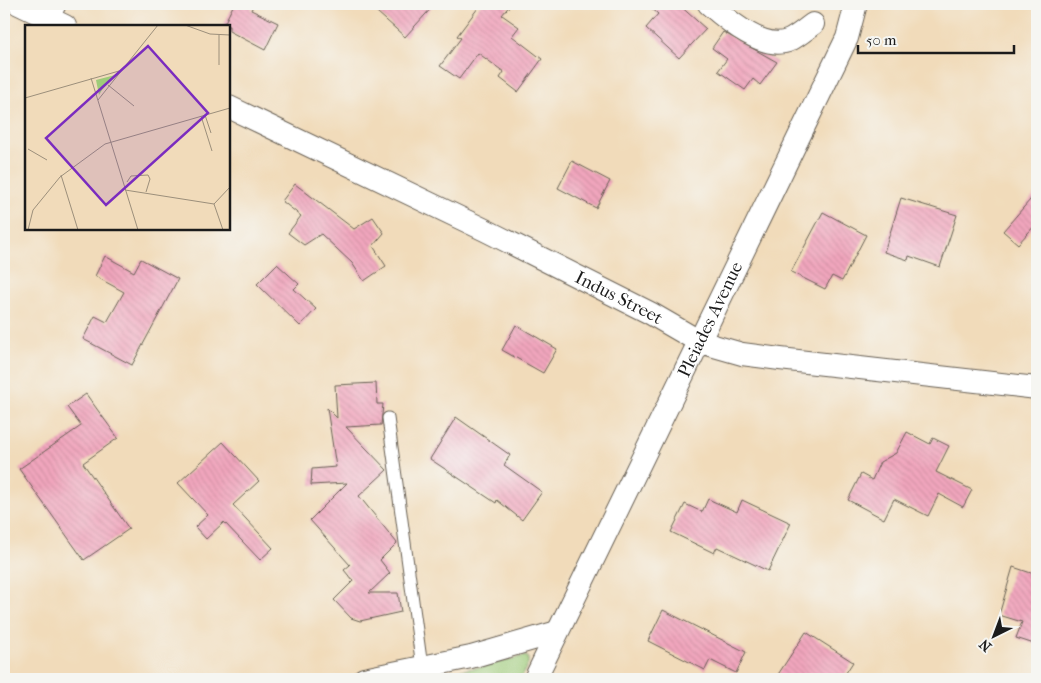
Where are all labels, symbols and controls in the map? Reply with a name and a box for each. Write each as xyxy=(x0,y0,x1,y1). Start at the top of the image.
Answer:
scale bar xyxy=(858,22,1015,54)
inset map xyxy=(25,25,230,230)
text: 50 m xyxy=(866,31,897,49)
street label: Pleiades Avenue xyxy=(674,258,747,381)
street label: Indus Street xyxy=(571,267,667,329)
north arrow xyxy=(968,610,1018,660)
text: N xyxy=(976,635,995,655)

